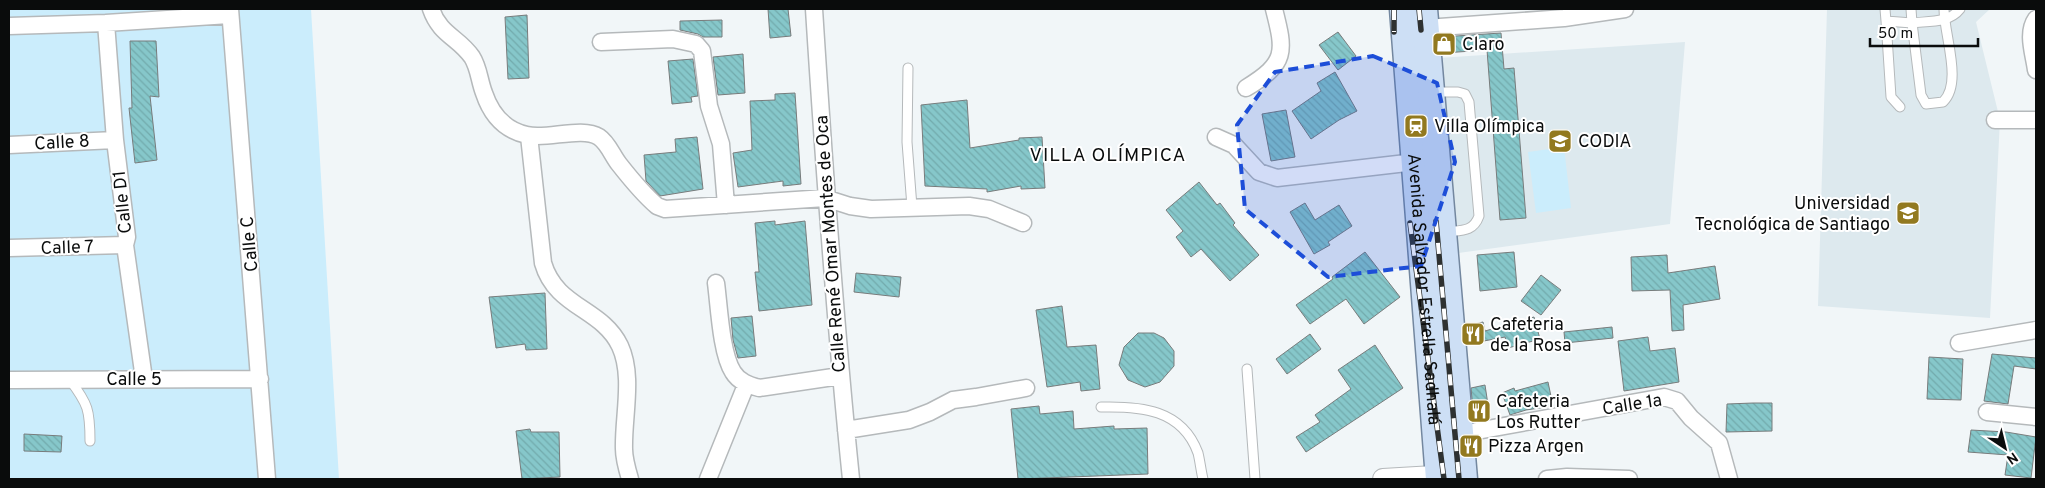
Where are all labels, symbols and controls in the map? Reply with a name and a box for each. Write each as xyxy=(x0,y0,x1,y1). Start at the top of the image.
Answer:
scale bar xyxy=(1870,15,1978,47)
text: 50 m xyxy=(1878,25,1913,44)
shop icon: Claro xyxy=(1431,31,1457,57)
place label: Claro xyxy=(1462,34,1505,57)
station icon: Villa Olímpica xyxy=(1403,113,1429,139)
street label: Calle René Omar Montes de Oca xyxy=(811,114,852,373)
place label: Villa Olímpica xyxy=(1434,116,1544,139)
school or university icon: CODIA xyxy=(1547,128,1573,154)
street label: Calle 8 xyxy=(34,131,90,156)
place label: CODIA xyxy=(1578,131,1632,154)
district label: VILLA OLÍMPICA xyxy=(1030,143,1186,168)
street label: Avenida Salvador Estrella Sadhalá xyxy=(1401,153,1445,426)
street label: Calle D1 xyxy=(109,169,138,235)
place label: Universidad Tecnológica de Santiago xyxy=(1694,193,1890,237)
school or university icon: Universidad Tecnológica de Santiago xyxy=(1895,200,1921,226)
street label: Calle C xyxy=(237,215,264,273)
street label: Calle 7 xyxy=(40,236,94,261)
place label: Cafeteria de la Rosa xyxy=(1490,314,1572,358)
restaurant icon: Cafeteria de la Rosa xyxy=(1460,321,1486,347)
street label: Calle 5 xyxy=(106,369,162,392)
street label: Calle 1a xyxy=(1601,389,1664,422)
place label: Cafeteria Los Rutter xyxy=(1496,391,1580,435)
restaurant icon: Cafeteria Los Rutter xyxy=(1466,398,1492,424)
north arrow xyxy=(1980,423,2030,473)
restaurant icon: Pizza Argen xyxy=(1458,433,1484,459)
place label: Pizza Argen xyxy=(1488,436,1584,459)
text: N xyxy=(2003,448,2021,467)

